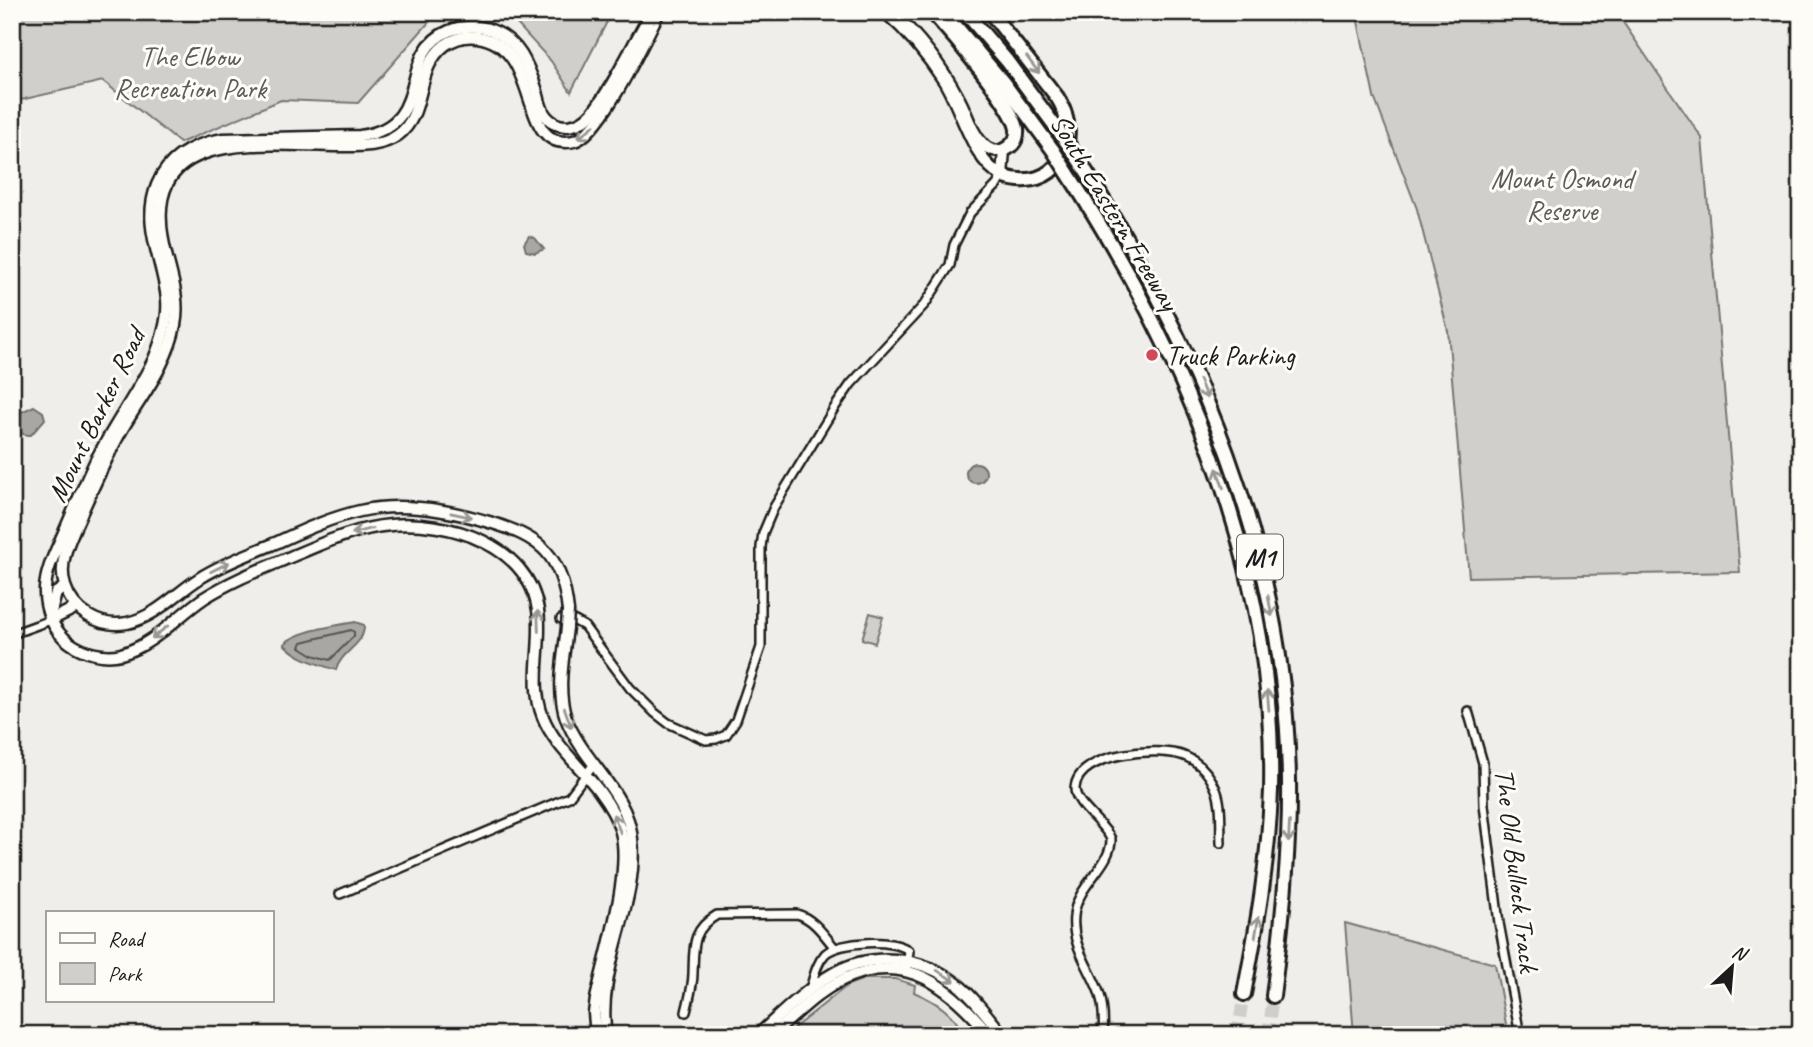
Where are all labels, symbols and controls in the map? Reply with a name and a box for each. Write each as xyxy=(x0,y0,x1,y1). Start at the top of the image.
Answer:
park label: The Elbow Recreation Park xyxy=(114,39,268,106)
one-way arrow xyxy=(1025,56,1040,74)
street label: South Eastern Freeway xyxy=(1043,107,1189,319)
one-way arrow xyxy=(577,124,595,140)
park label: Mount Osmond Reserve xyxy=(1491,161,1637,228)
street label: Mount Barker Road xyxy=(39,319,155,507)
place label: Truck Parking xyxy=(1166,338,1296,373)
marker: Truck Parking xyxy=(1144,347,1160,363)
one-way arrow xyxy=(1197,378,1210,399)
one-way arrow xyxy=(1213,468,1225,490)
one-way arrow xyxy=(449,508,472,522)
one-way arrow xyxy=(351,525,373,538)
road number: M1 xyxy=(1237,534,1283,580)
one-way arrow xyxy=(209,559,230,573)
one-way arrow xyxy=(1264,594,1278,617)
one-way arrow xyxy=(531,610,544,633)
one-way arrow xyxy=(151,625,170,640)
one-way arrow xyxy=(1261,690,1274,712)
one-way arrow xyxy=(562,707,575,729)
street label: The Old Bullock Track xyxy=(1487,766,1547,976)
one-way arrow xyxy=(610,813,622,835)
one-way arrow xyxy=(1282,820,1295,843)
legend xyxy=(46,911,273,1002)
one-way arrow xyxy=(1251,916,1264,939)
text: Road xyxy=(108,926,147,952)
north arrow xyxy=(1698,932,1768,1002)
text: N xyxy=(1728,939,1752,967)
text: Park xyxy=(108,961,143,987)
one-way arrow xyxy=(935,970,955,984)

